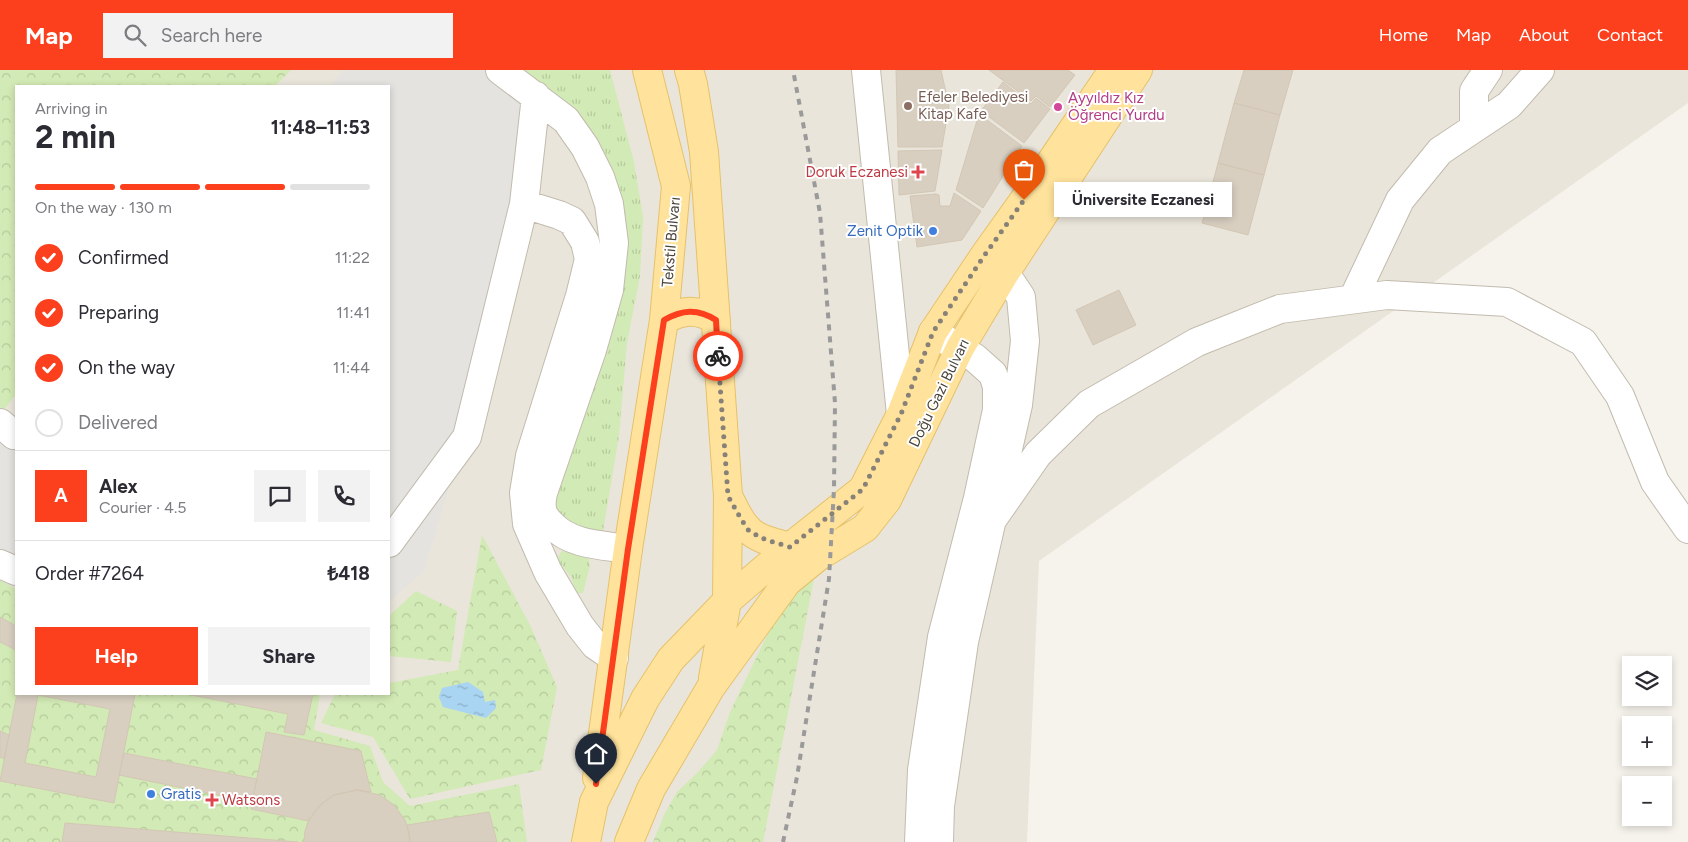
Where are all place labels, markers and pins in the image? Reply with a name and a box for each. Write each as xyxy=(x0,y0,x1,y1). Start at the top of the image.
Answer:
place label: Efeler Belediyesi Kitap Kafe xyxy=(918,88,1028,123)
place label: Ayyıldız Kız Öğrenci Yurdu xyxy=(1068,89,1165,124)
marker: Efeler Belediyesi Kitap Kafe xyxy=(902,100,914,112)
marker: Ayyıldız Kız Öğrenci Yurdu xyxy=(1052,101,1064,113)
pin xyxy=(1003,149,1045,200)
place label: Doruk Eczanesi xyxy=(806,163,908,181)
marker: Doruk Eczanesi xyxy=(912,166,924,178)
callout: Üniversite Eczanesi xyxy=(1054,182,1232,218)
place label: Zenit Optik xyxy=(847,222,924,240)
marker: Zenit Optik xyxy=(927,225,939,237)
pin xyxy=(575,733,617,784)
place label: Gratis xyxy=(161,785,201,803)
marker: Gratis xyxy=(145,788,157,800)
place label: Watsons xyxy=(222,791,280,809)
marker: Watsons xyxy=(206,794,218,806)

